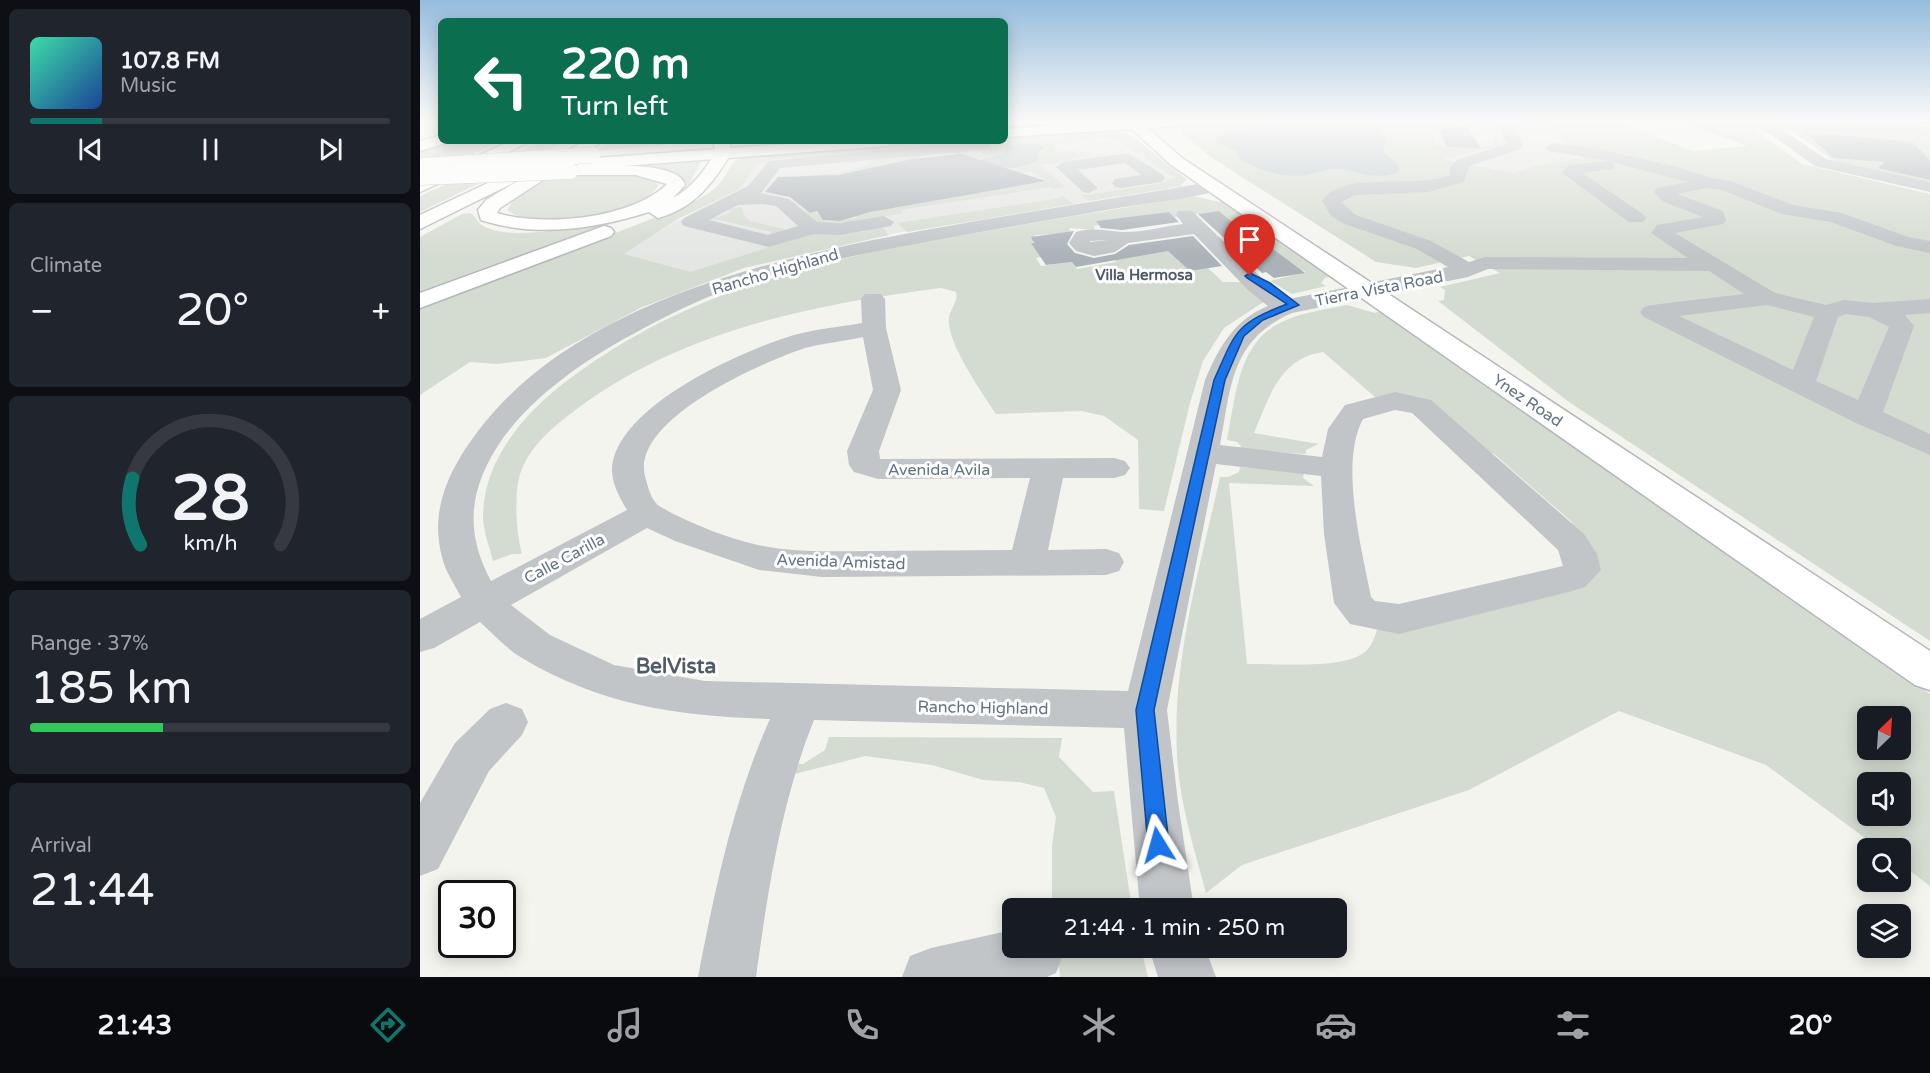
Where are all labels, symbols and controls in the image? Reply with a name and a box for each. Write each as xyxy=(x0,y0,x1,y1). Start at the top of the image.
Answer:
text: 220 m xyxy=(561,39,690,90)
icon: left xyxy=(462,42,540,120)
text: 107.8 FM xyxy=(120,48,220,74)
text: Music xyxy=(120,74,176,98)
text: Turn left xyxy=(561,90,668,123)
icon: previous xyxy=(74,133,107,166)
icon: pause xyxy=(194,133,227,166)
icon: next xyxy=(314,133,347,166)
pin xyxy=(1224,214,1275,276)
icon: arrive xyxy=(1233,223,1266,256)
street label: Rancho Highland xyxy=(710,244,841,300)
text: Climate xyxy=(30,254,102,278)
district label: Villa Hermosa xyxy=(1095,266,1193,284)
street label: Tierra Vista Road xyxy=(1313,267,1445,311)
text: 20° xyxy=(176,284,249,338)
text: − xyxy=(30,292,54,331)
text: + xyxy=(371,292,390,331)
street label: Ynez Road xyxy=(1489,370,1566,432)
street label: Avenida Avila xyxy=(888,460,990,480)
text: 28 xyxy=(171,463,249,538)
street label: Calle Carilla xyxy=(521,529,608,588)
text: km/h xyxy=(183,531,237,557)
street label: Avenida Amistad xyxy=(776,550,906,574)
text: Range · 37% xyxy=(30,632,149,656)
district label: BelVista xyxy=(636,654,716,679)
text: 185 km xyxy=(30,662,192,716)
street label: Rancho Highland xyxy=(917,697,1049,719)
north arrow xyxy=(1857,706,1911,760)
map controls xyxy=(1857,706,1911,958)
button: sound xyxy=(1857,772,1911,826)
position arrow xyxy=(1126,813,1190,877)
text: Arrival xyxy=(30,834,92,858)
button: search xyxy=(1857,838,1911,892)
text: 21:44 xyxy=(30,864,155,918)
speed limit sign: 30 xyxy=(438,880,516,958)
button: layers xyxy=(1857,904,1911,958)
text: 21:44 · 1 min · 250 m xyxy=(1064,915,1285,941)
icon: directions xyxy=(367,1004,409,1046)
icon: music xyxy=(604,1004,646,1046)
icon: phone xyxy=(841,1004,883,1046)
icon: climate xyxy=(1078,1004,1120,1046)
icon: car xyxy=(1315,1004,1357,1046)
icon: filters xyxy=(1552,1004,1594,1046)
text: 21:43 xyxy=(97,1009,172,1042)
text: 20° xyxy=(1788,1009,1833,1042)

